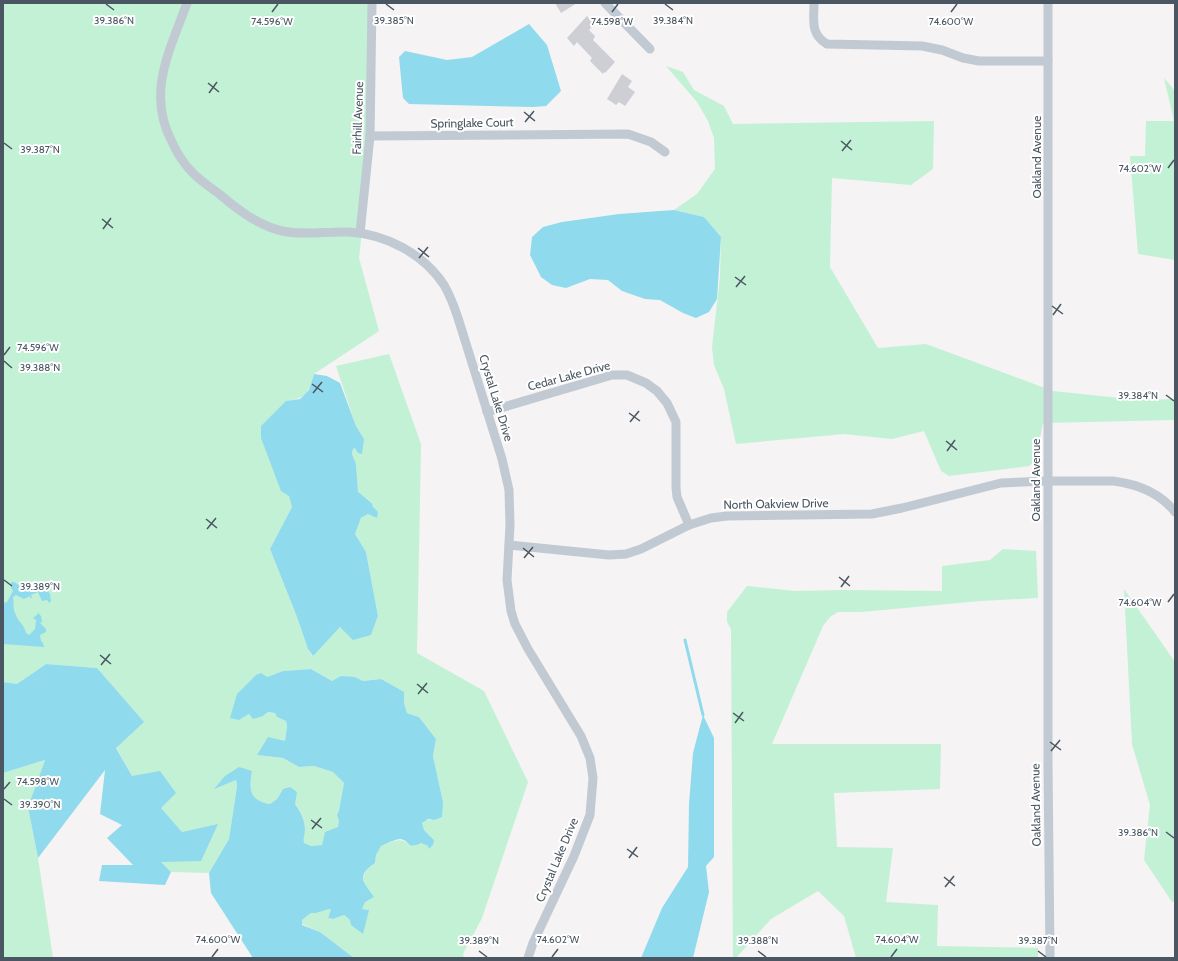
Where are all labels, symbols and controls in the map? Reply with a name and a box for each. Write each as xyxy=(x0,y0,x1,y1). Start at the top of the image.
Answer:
text: 39.386°N xyxy=(94,14,134,27)
text: 39.385°N xyxy=(374,14,414,27)
text: 39.384°N xyxy=(653,14,693,27)
text: 74.596°W xyxy=(251,15,293,28)
text: 74.598°W xyxy=(591,15,633,28)
text: 74.600°W xyxy=(929,15,974,28)
street label: Fairhill Avenue xyxy=(349,81,366,155)
street label: Springlake Court xyxy=(430,114,514,131)
street label: Oakland Avenue xyxy=(1029,116,1044,198)
text: 39.387°N xyxy=(20,143,60,156)
text: 74.602°W xyxy=(1119,162,1162,175)
text: 74.596°W xyxy=(17,341,59,354)
street label: Crystal Lake Drive xyxy=(476,353,517,443)
street label: Cedar Lake Drive xyxy=(526,357,612,394)
text: 39.388°N xyxy=(20,361,60,374)
text: 39.384°N xyxy=(1118,389,1158,402)
street label: Oakland Avenue xyxy=(1028,439,1043,521)
street label: North Oakview Drive xyxy=(723,495,829,512)
text: 39.389°N xyxy=(20,580,60,593)
text: 74.604°W xyxy=(1118,596,1162,609)
street label: Oakland Avenue xyxy=(1027,763,1044,847)
text: 74.598°W xyxy=(17,775,59,788)
text: 39.390°N xyxy=(20,798,60,811)
street label: Crystal Lake Drive xyxy=(532,815,581,904)
text: 39.386°N xyxy=(1118,826,1158,839)
text: 74.600°W xyxy=(196,933,241,946)
text: 74.602°W xyxy=(537,933,580,946)
text: 74.604°W xyxy=(875,933,919,946)
text: 39.389°N xyxy=(459,934,499,947)
text: 39.388°N xyxy=(738,934,778,947)
text: 39.387°N xyxy=(1018,934,1058,947)

